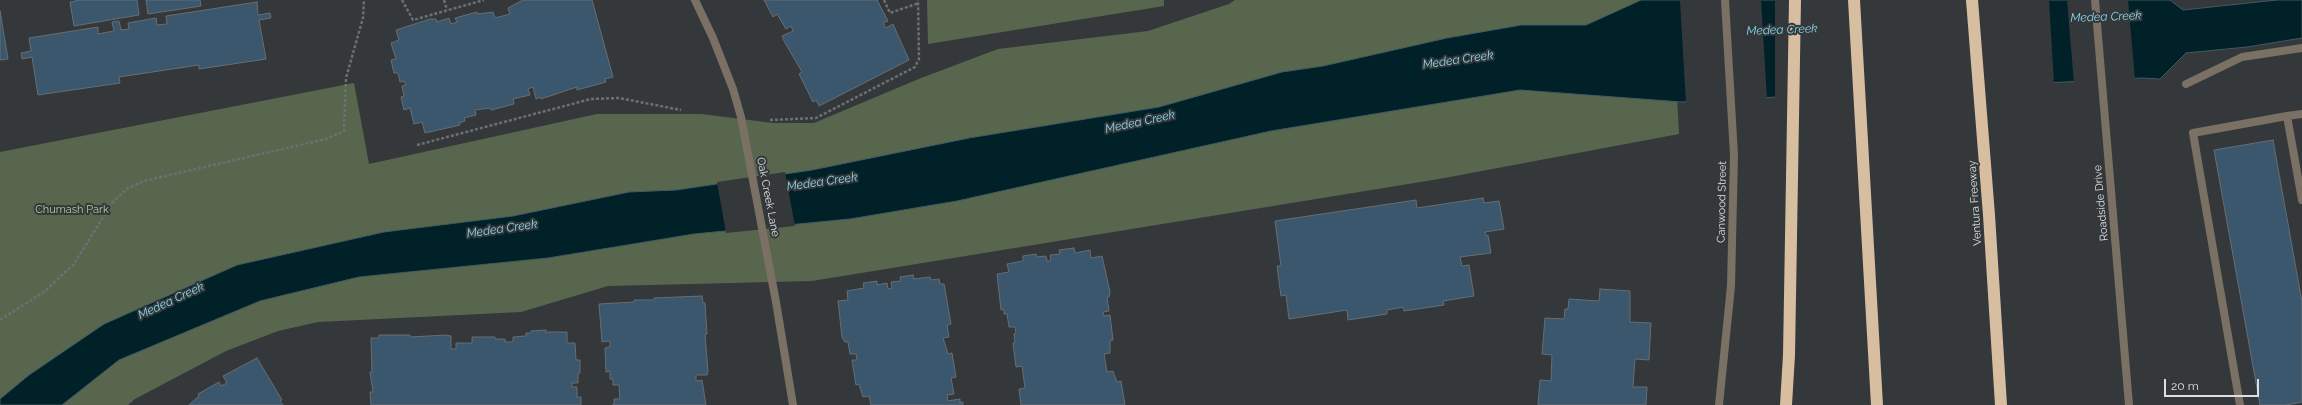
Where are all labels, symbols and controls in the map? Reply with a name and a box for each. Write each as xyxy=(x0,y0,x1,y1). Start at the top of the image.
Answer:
water label: Medea Creek xyxy=(2070,9,2142,25)
water label: Medea Creek xyxy=(1746,22,1818,38)
water label: Medea Creek xyxy=(1422,48,1494,72)
water label: Medea Creek xyxy=(1104,108,1176,136)
street label: Oak Creek Lane xyxy=(754,156,782,238)
street label: Ventura Freeway xyxy=(1965,160,1985,246)
street label: Canwood Street xyxy=(1715,161,1729,243)
street label: Roadside Drive xyxy=(2091,164,2111,242)
water label: Medea Creek xyxy=(786,170,858,194)
park label: Chumash Park xyxy=(35,203,109,217)
water label: Medea Creek xyxy=(466,217,538,241)
water label: Medea Creek xyxy=(136,279,206,323)
scale bar xyxy=(2166,371,2261,397)
text: 20 m xyxy=(2171,379,2199,393)

